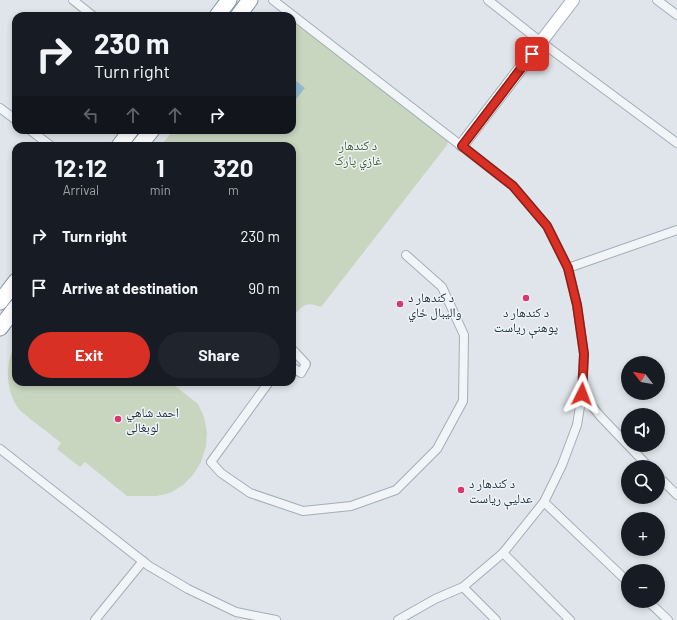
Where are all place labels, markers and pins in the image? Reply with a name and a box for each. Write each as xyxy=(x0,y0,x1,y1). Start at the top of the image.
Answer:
pin xyxy=(515,37,549,71)
place label: د کندهار د واليبال ځاي xyxy=(408,289,462,323)
marker: د کندهار د پوهنې رياست xyxy=(521,293,531,303)
marker: د کندهار د واليبال ځاي xyxy=(395,299,405,309)
place label: د کندهار د پوهنې رياست xyxy=(494,304,558,339)
place label: احمد شاهي لوبغالی xyxy=(126,404,179,436)
marker: احمد شاهي لوبغالی xyxy=(113,414,123,424)
place label: د کندهار د عدلیې رياست xyxy=(469,475,533,510)
marker: د کندهار د عدلیې رياست xyxy=(456,485,466,495)

